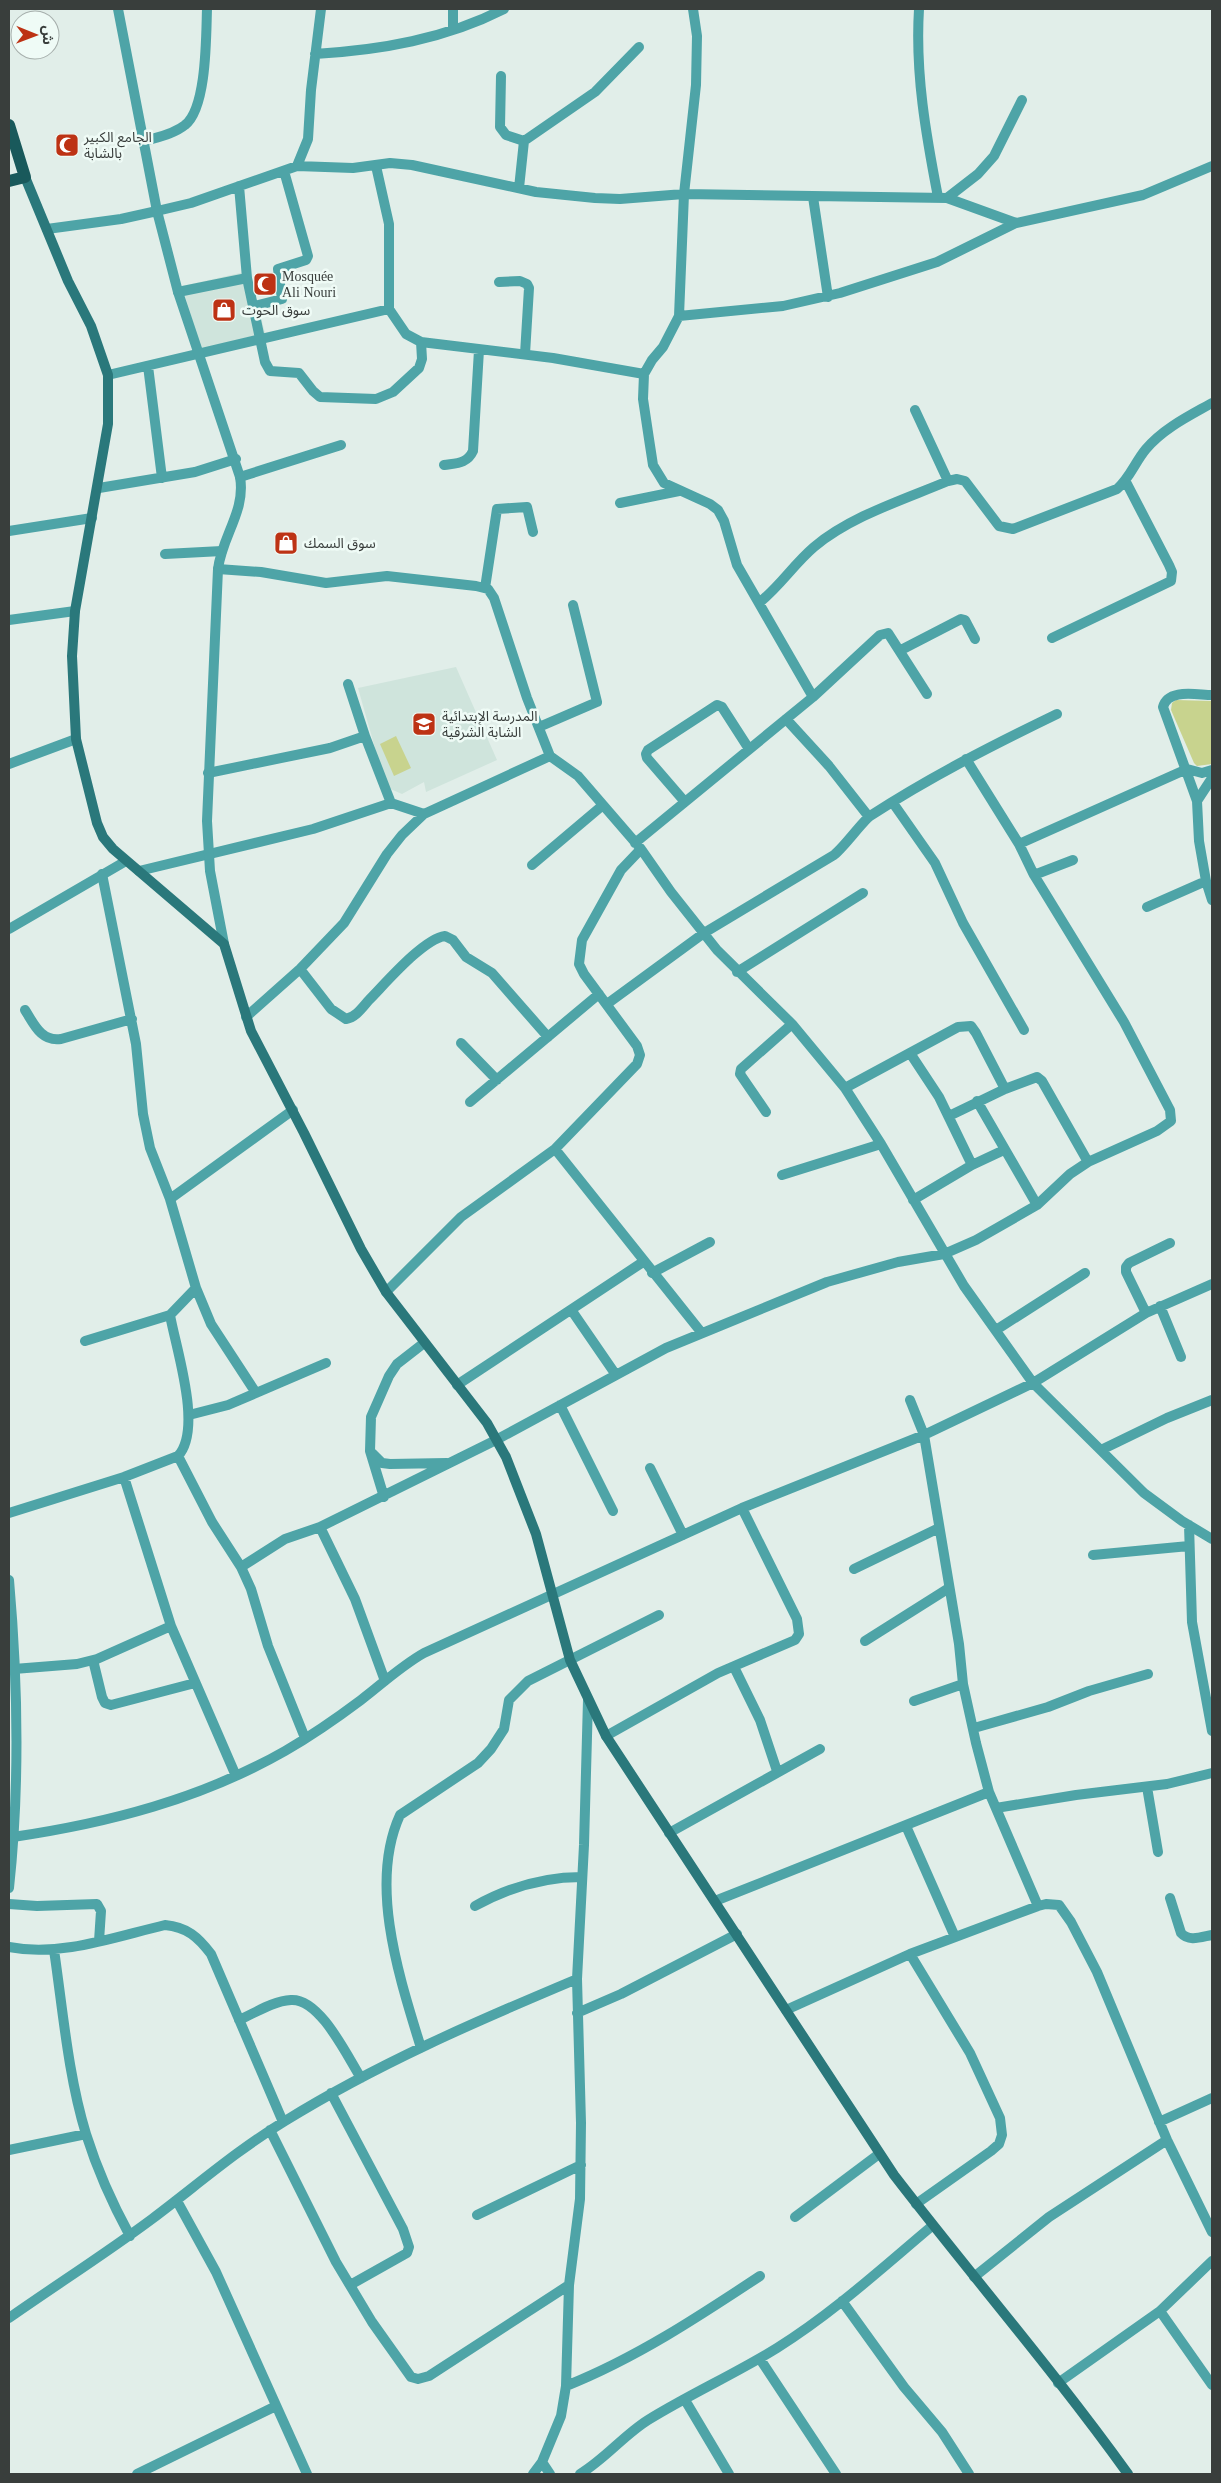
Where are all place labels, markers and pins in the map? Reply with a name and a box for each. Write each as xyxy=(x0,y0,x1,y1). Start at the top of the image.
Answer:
place label: الجامع الكبير بالشابة xyxy=(83,130,152,161)
mosque icon: الجامع الكبير بالشابة xyxy=(54,132,80,158)
place label: Mosquée Ali Nouri xyxy=(282,269,336,300)
mosque icon: Mosquée Ali Nouri xyxy=(252,271,278,297)
shop icon: سوق الحوت xyxy=(211,297,237,323)
place label: سوق الحوت xyxy=(242,303,310,319)
shop icon: سوق السمك xyxy=(273,530,299,556)
place label: سوق السمك xyxy=(304,536,376,552)
place label: المدرسة الإبتدائية الشابة الشرقية xyxy=(442,709,538,741)
school or university icon: المدرسة الإبتدائية الشابة الشرقية xyxy=(411,711,437,737)

